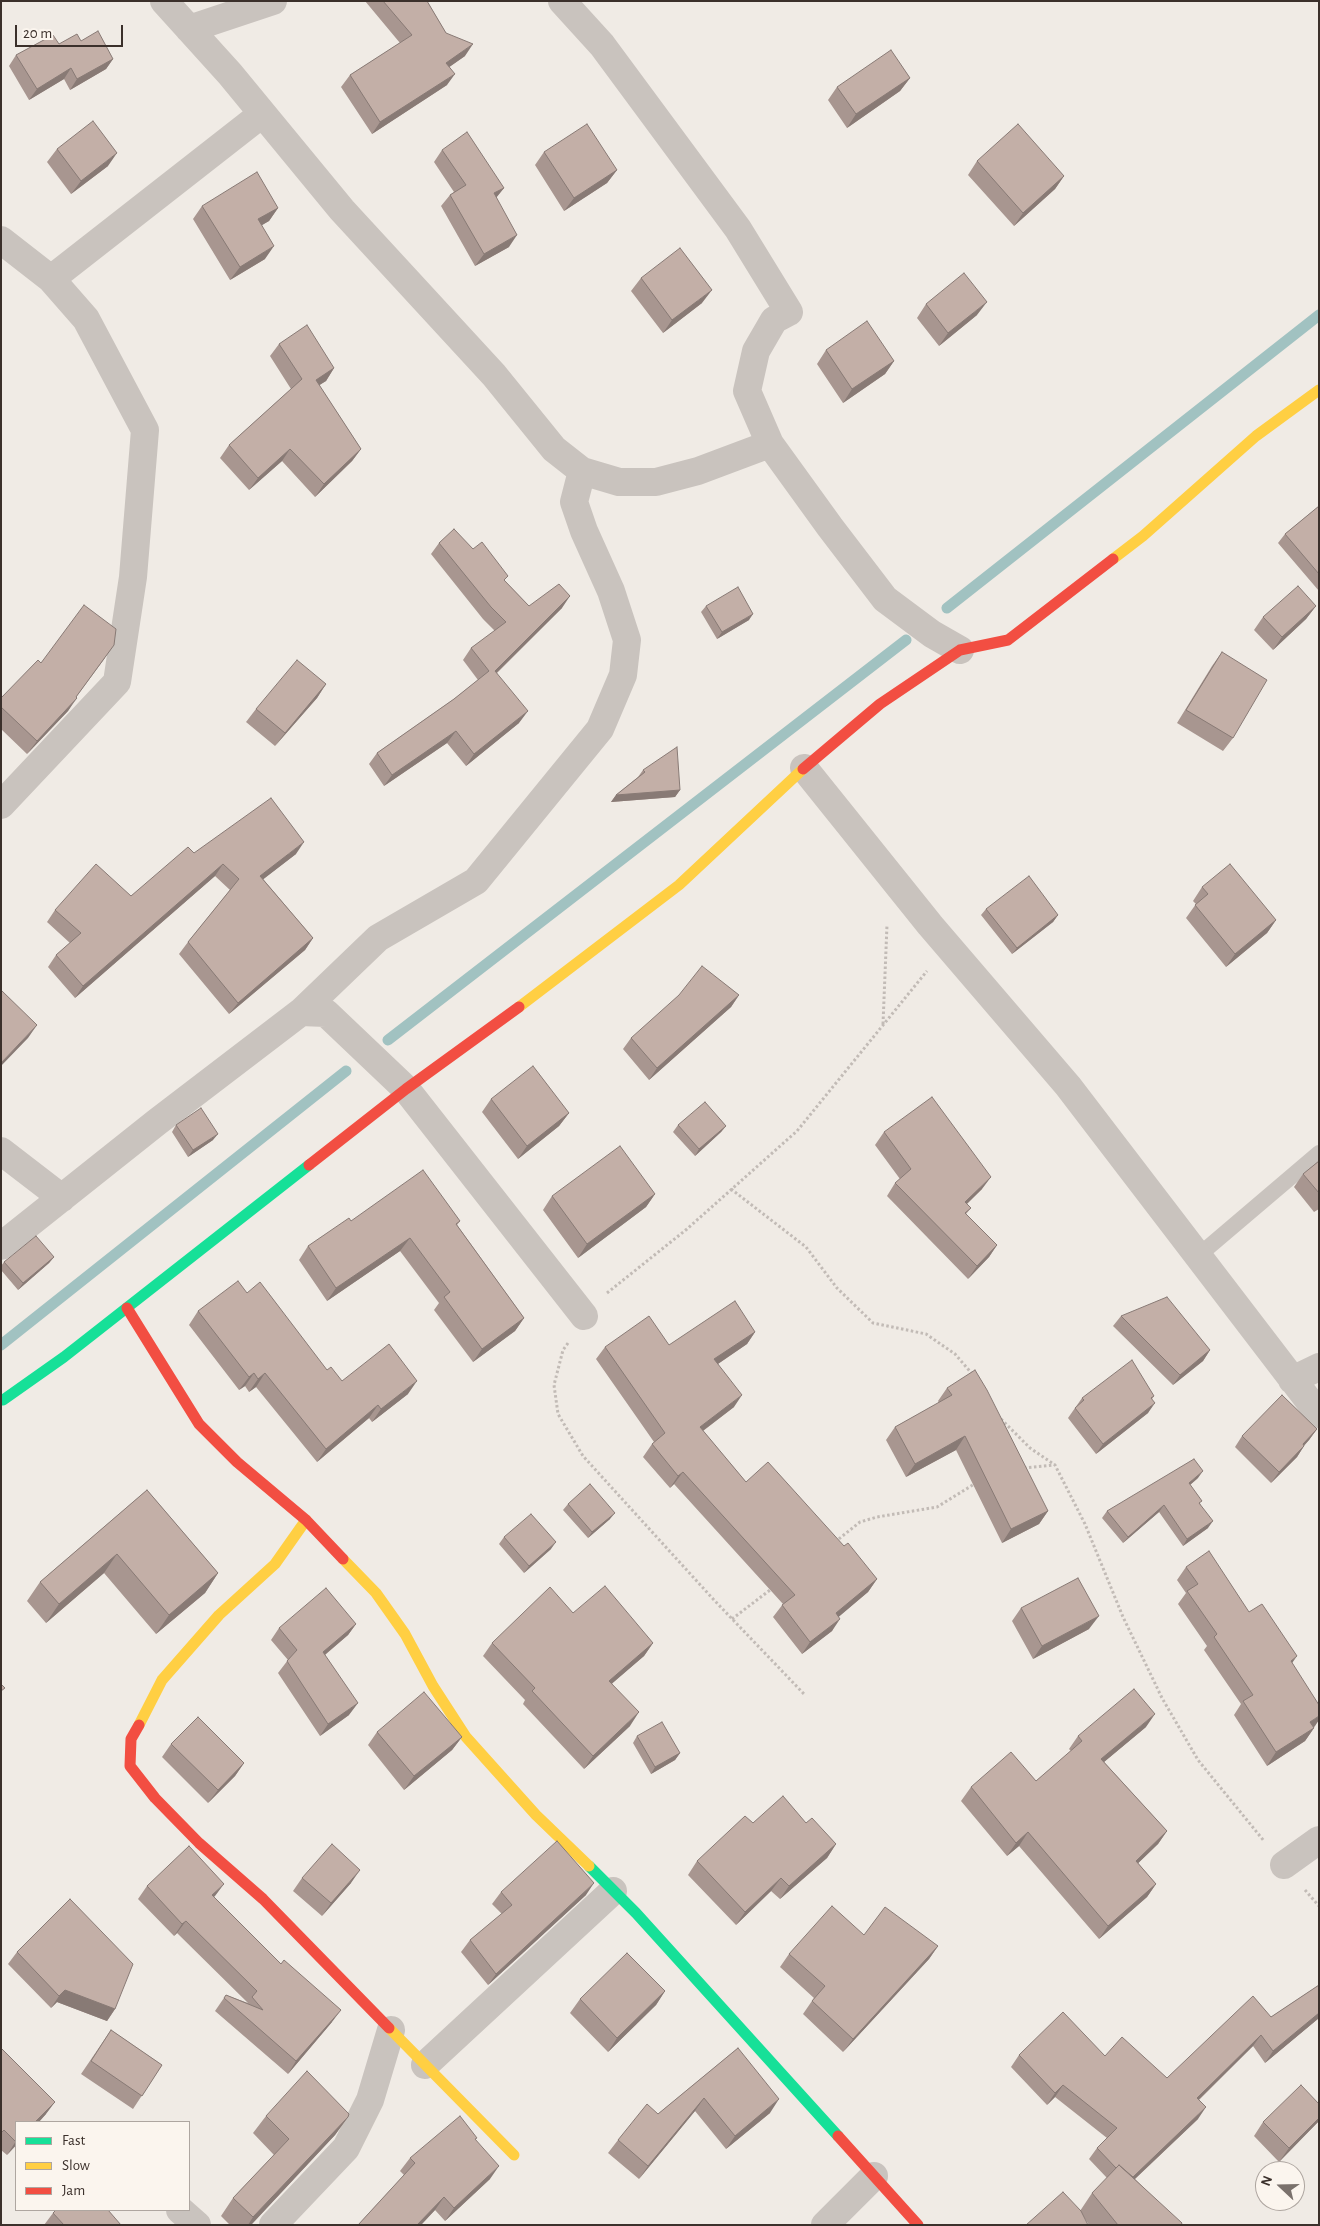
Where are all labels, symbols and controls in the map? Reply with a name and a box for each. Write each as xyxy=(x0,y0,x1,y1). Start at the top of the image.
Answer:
scale bar xyxy=(18,15,125,47)
text: 20 m xyxy=(23,26,52,41)
legend xyxy=(15,2121,190,2211)
text: Fast xyxy=(62,2133,85,2148)
text: Slow xyxy=(62,2158,90,2173)
north arrow xyxy=(1255,2161,1305,2211)
text: N xyxy=(1259,2174,1275,2188)
text: Jam xyxy=(62,2183,85,2198)

